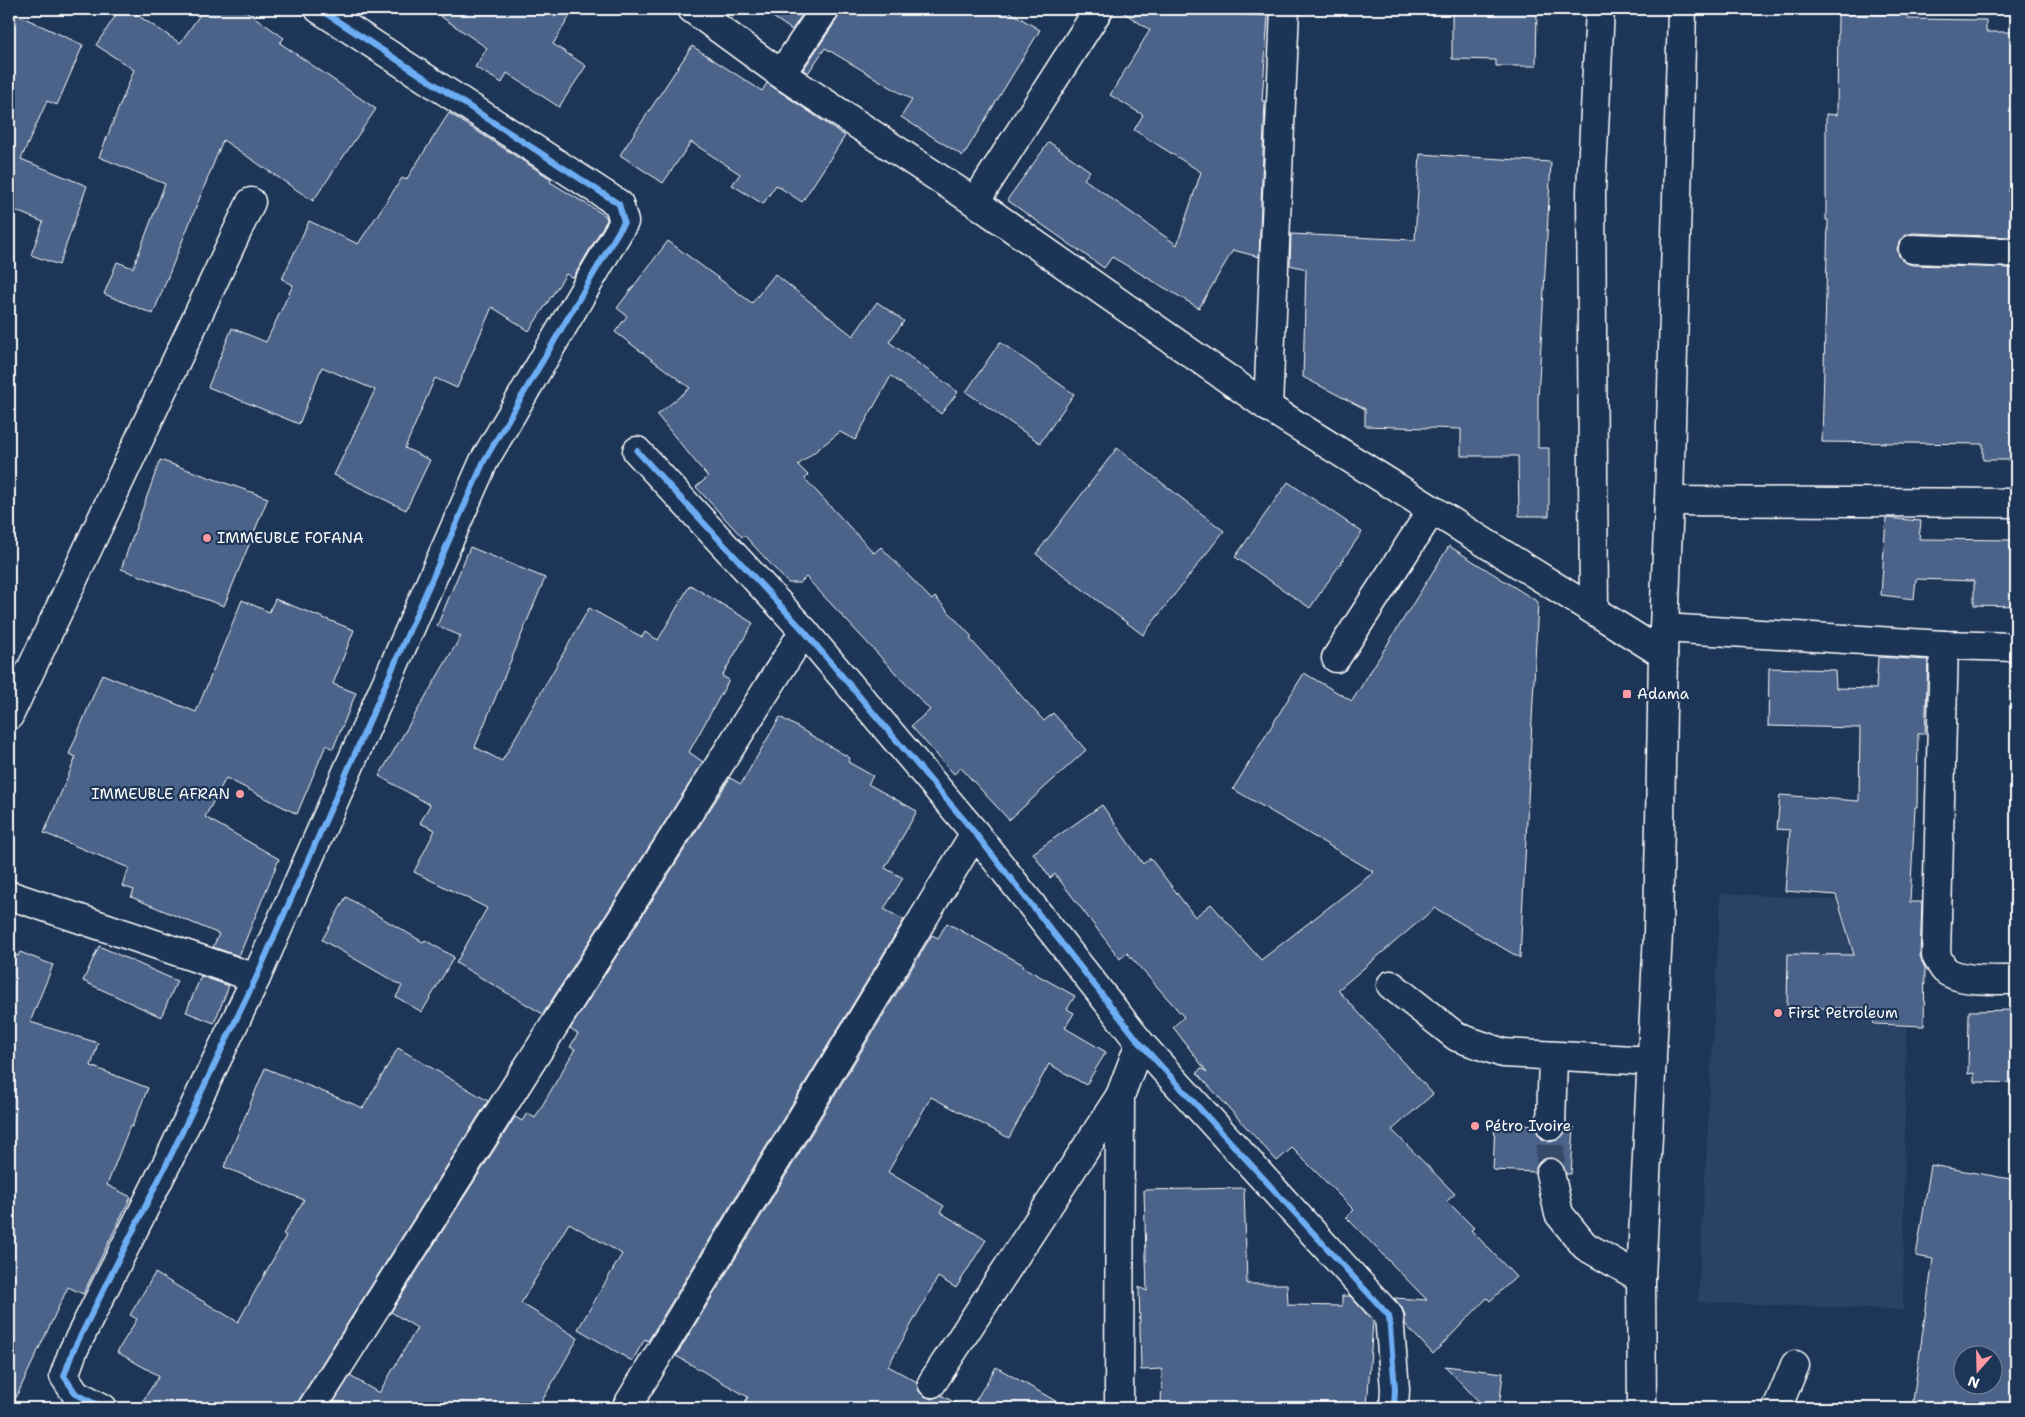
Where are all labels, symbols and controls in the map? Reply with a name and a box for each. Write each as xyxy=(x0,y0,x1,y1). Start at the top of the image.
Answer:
place label: IMMEUBLE FOFANA xyxy=(217,528,364,548)
marker: IMMEUBLE FOFANA xyxy=(201,532,213,544)
place label: Adama xyxy=(1637,684,1690,704)
marker: Adama xyxy=(1621,688,1633,700)
place label: IMMEUBLE AFRAN xyxy=(91,784,230,804)
marker: IMMEUBLE AFRAN xyxy=(234,788,246,800)
place label: First Petroleum xyxy=(1788,1003,1898,1023)
marker: First Petroleum xyxy=(1772,1007,1784,1019)
place label: Pétro Ivoire xyxy=(1485,1116,1571,1136)
marker: Pétro Ivoire xyxy=(1469,1120,1481,1132)
north arrow xyxy=(1952,1344,2002,1394)
text: N xyxy=(1965,1372,1982,1393)

